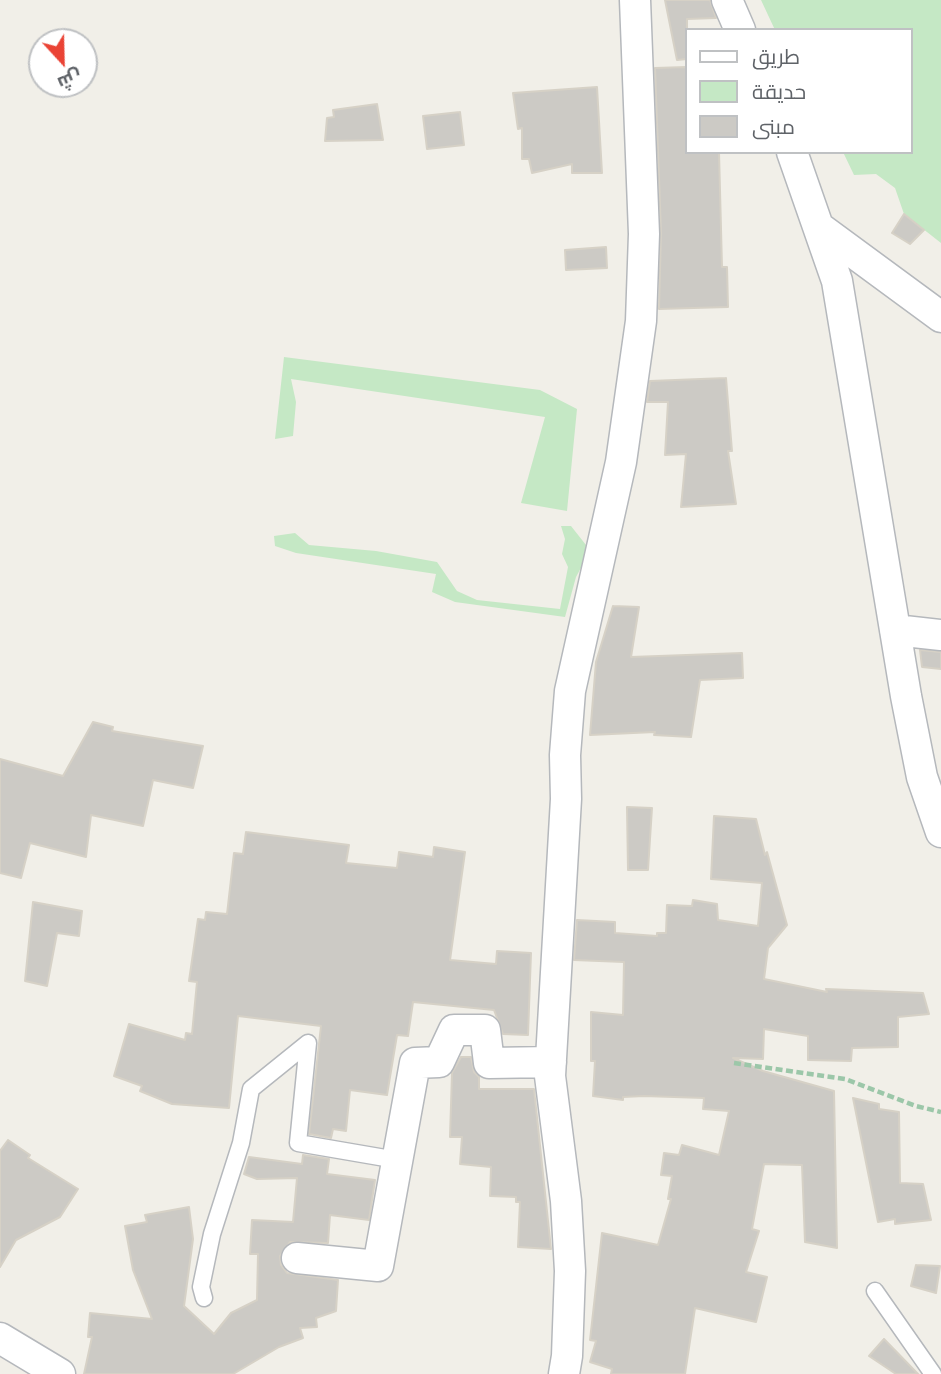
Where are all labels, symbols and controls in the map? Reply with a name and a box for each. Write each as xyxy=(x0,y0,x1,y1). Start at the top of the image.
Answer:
north arrow xyxy=(28,28,98,98)
legend xyxy=(685,28,913,154)
text: طريق xyxy=(752,43,800,68)
text: ش xyxy=(55,66,86,96)
text: حديقة xyxy=(752,78,806,103)
text: مبنى xyxy=(752,113,795,138)

